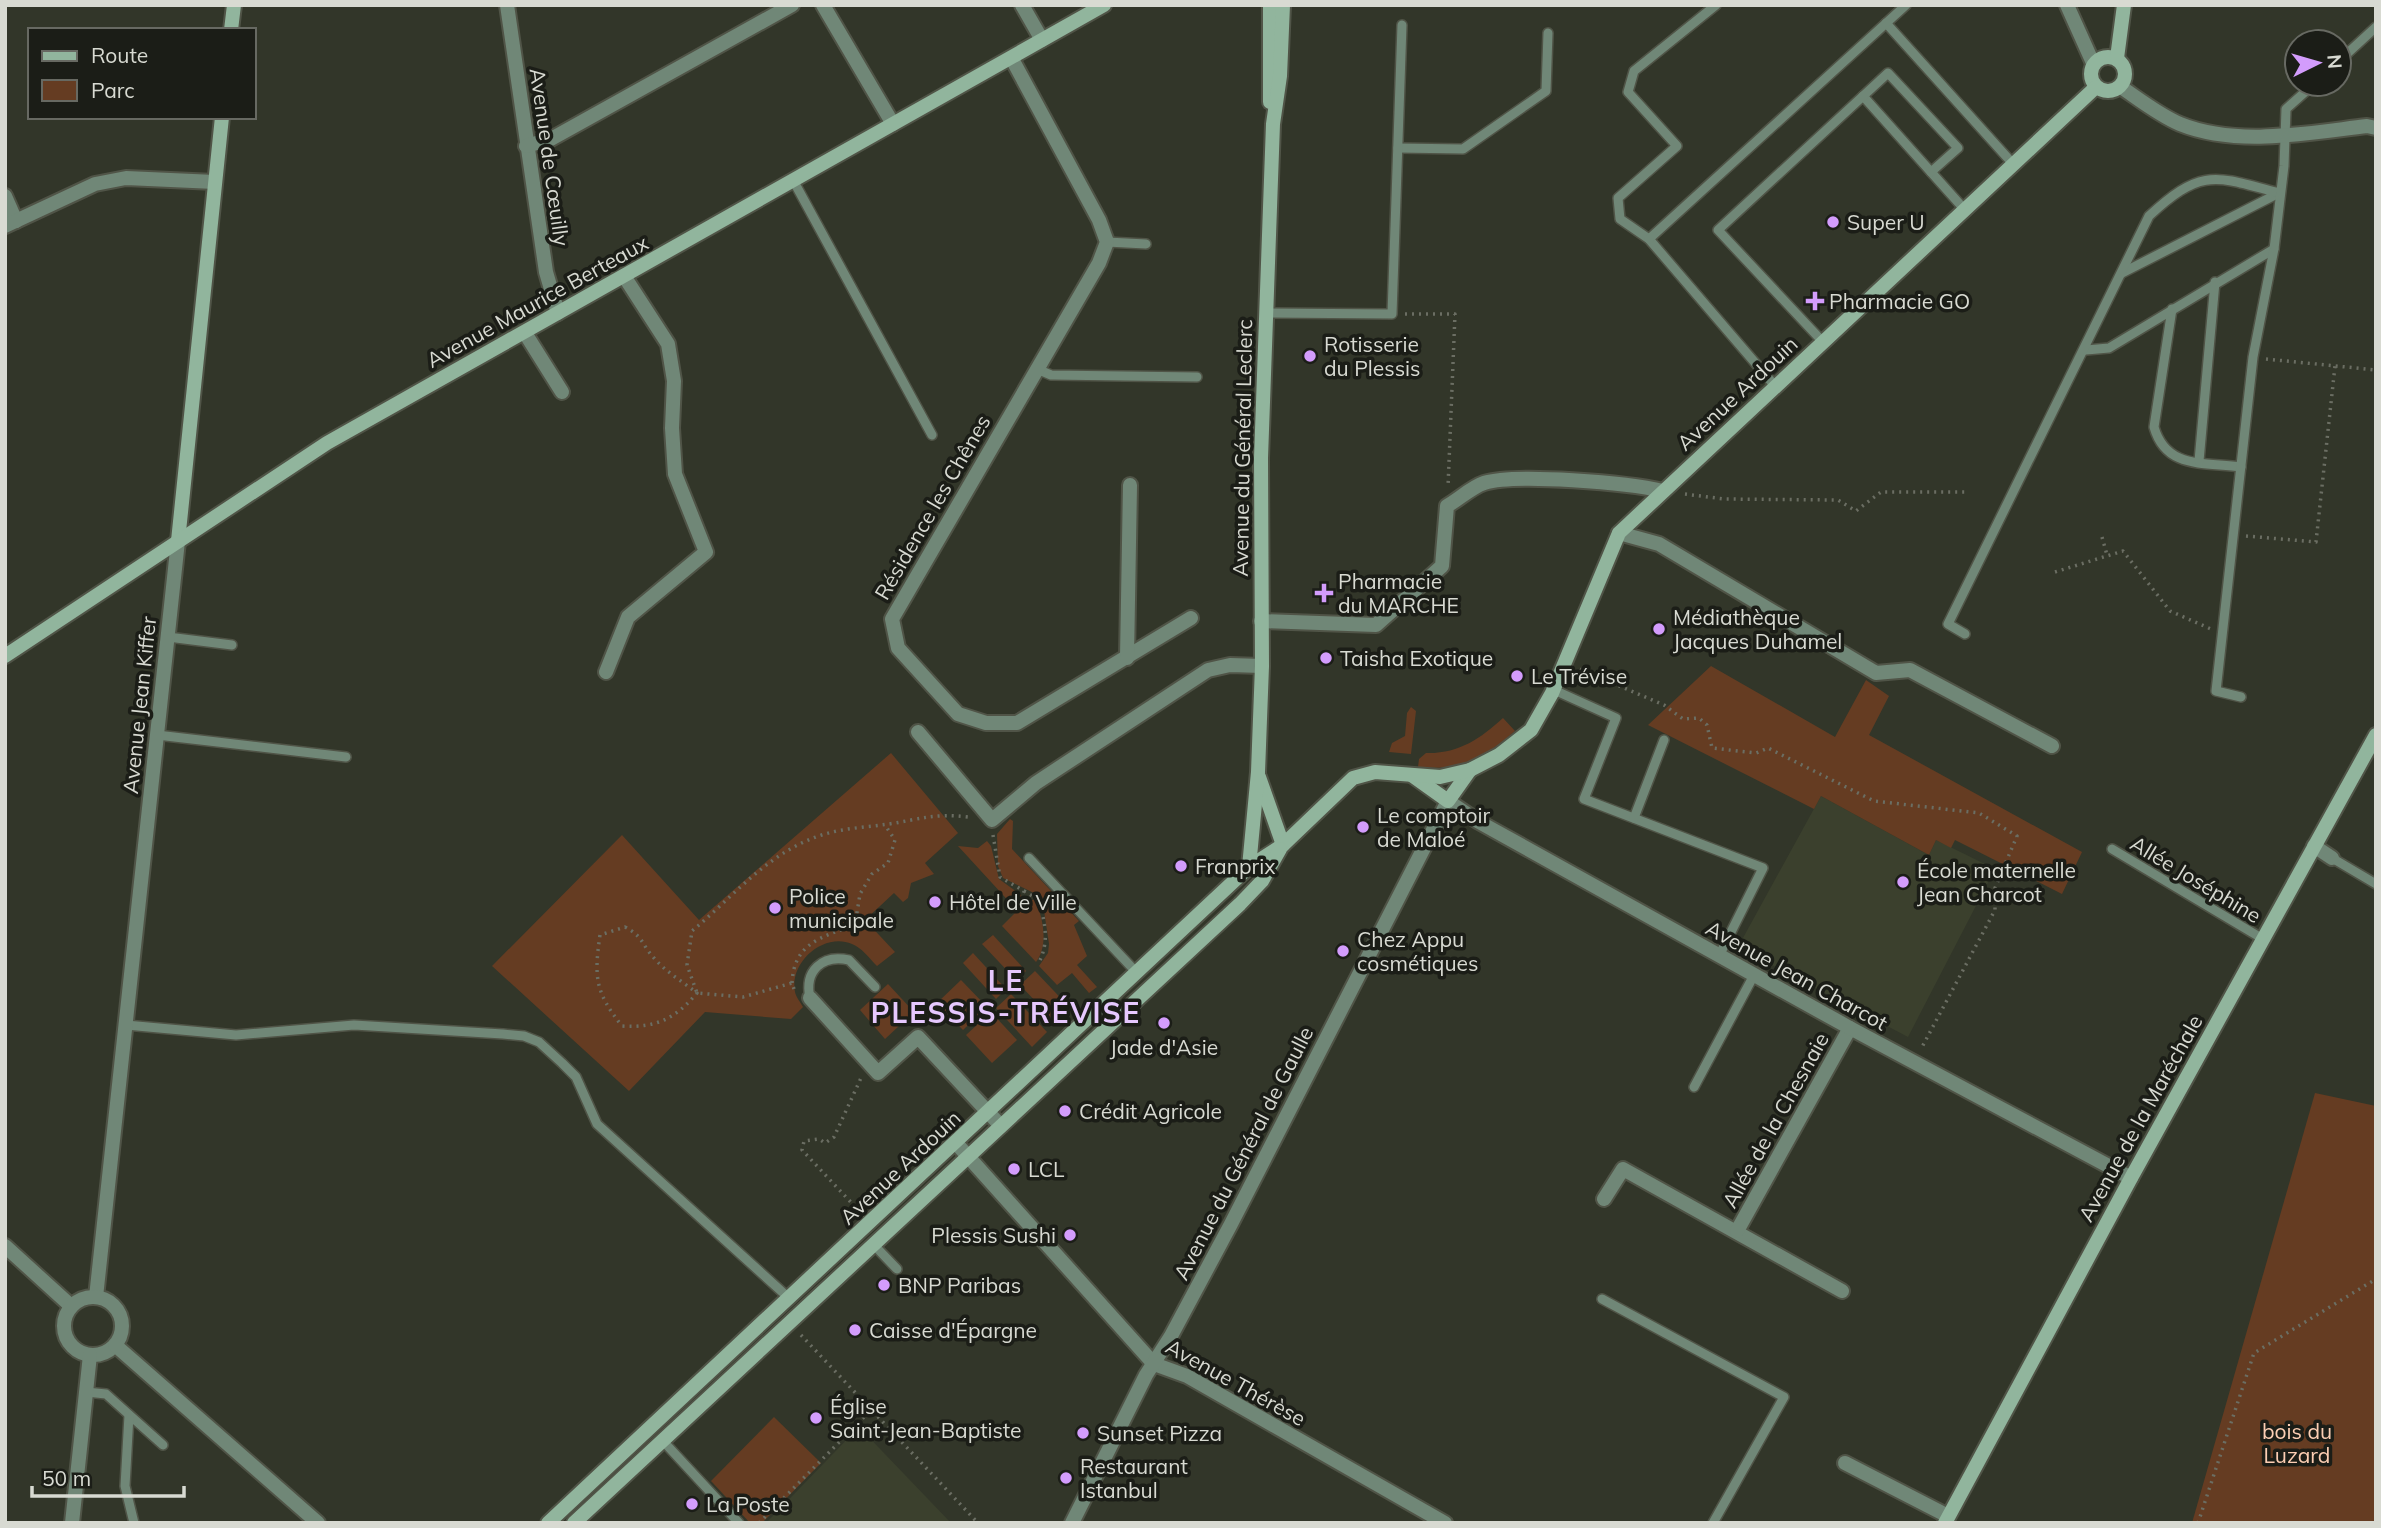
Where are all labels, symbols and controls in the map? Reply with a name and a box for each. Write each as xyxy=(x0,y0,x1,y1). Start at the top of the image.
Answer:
legend xyxy=(28,28,256,119)
north arrow xyxy=(2283,28,2353,98)
text: Route xyxy=(91,42,148,68)
text: N xyxy=(2322,53,2348,70)
street label: Avenue de Cœuilly xyxy=(525,66,575,248)
text: Parc xyxy=(91,77,135,103)
place label: Super U xyxy=(1847,209,1925,235)
marker: Super U xyxy=(1825,214,1841,230)
street label: Avenue Maurice Berteaux xyxy=(422,229,652,373)
place label: Pharmacie GO xyxy=(1829,288,1970,314)
marker: Pharmacie GO xyxy=(1807,293,1823,309)
street label: Avenue du Général Leclerc xyxy=(1227,319,1257,577)
street label: Avenue Ardouin xyxy=(1671,330,1803,456)
place label: Rotisserie du Plessis xyxy=(1324,331,1421,381)
marker: Rotisserie du Plessis xyxy=(1302,348,1318,364)
street label: Résidence les Chênes xyxy=(868,410,996,604)
place label: Pharmacie du MARCHE xyxy=(1338,568,1459,618)
marker: Pharmacie du MARCHE xyxy=(1316,585,1332,601)
place label: Médiathèque Jacques Duhamel xyxy=(1673,604,1842,654)
street label: Avenue Jean Kiffer xyxy=(117,615,161,795)
marker: Médiathèque Jacques Duhamel xyxy=(1651,621,1667,637)
place label: Taisha Exotique xyxy=(1340,645,1493,671)
marker: Taisha Exotique xyxy=(1318,650,1334,666)
place label: Le Trévise xyxy=(1531,663,1627,689)
marker: Le Trévise xyxy=(1509,668,1525,684)
place label: Le comptoir de Maloé xyxy=(1377,802,1491,852)
marker: Le comptoir de Maloé xyxy=(1355,819,1371,835)
street label: Allée Joséphine xyxy=(2126,830,2266,928)
place label: Franprix xyxy=(1195,853,1275,879)
place label: École maternelle Jean Charcot xyxy=(1917,857,2076,907)
marker: Franprix xyxy=(1173,858,1189,874)
marker: École maternelle Jean Charcot xyxy=(1895,874,1911,890)
place label: Police municipale xyxy=(789,883,894,933)
place label: Hôtel de Ville xyxy=(949,889,1077,915)
marker: Hôtel de Ville xyxy=(927,894,943,910)
marker: Police municipale xyxy=(767,900,783,916)
street label: Avenue Jean Charcot xyxy=(1702,914,1892,1036)
place label: Chez Appu cosmétiques xyxy=(1357,926,1478,976)
marker: Chez Appu cosmétiques xyxy=(1335,943,1351,959)
district label: LE PLESSIS-TRÉVISE xyxy=(871,963,1141,1030)
street label: Avenue de la Maréchale xyxy=(2072,1010,2208,1226)
marker: Jade d'Asie xyxy=(1156,1015,1172,1031)
street label: Avenue du Général de Gaulle xyxy=(1168,1022,1318,1284)
street label: Allée de la Chesnaie xyxy=(1716,1028,1834,1212)
place label: Jade d'Asie xyxy=(1110,1034,1218,1060)
place label: Crédit Agricole xyxy=(1079,1098,1222,1124)
marker: Crédit Agricole xyxy=(1057,1103,1073,1119)
street label: Avenue Ardouin xyxy=(834,1104,966,1230)
place label: LCL xyxy=(1028,1156,1065,1182)
marker: LCL xyxy=(1006,1161,1022,1177)
place label: Plessis Sushi xyxy=(931,1222,1056,1248)
marker: Plessis Sushi xyxy=(1062,1227,1078,1243)
place label: BNP Paribas xyxy=(898,1272,1021,1298)
marker: BNP Paribas xyxy=(876,1277,892,1293)
place label: Caisse d'Épargne xyxy=(869,1317,1037,1343)
marker: Caisse d'Épargne xyxy=(847,1322,863,1338)
street label: Avenue Thérèse xyxy=(1162,1333,1310,1431)
place label: Église Saint-Jean-Baptiste xyxy=(830,1393,1021,1443)
marker: Église Saint-Jean-Baptiste xyxy=(808,1410,824,1426)
park label: bois du Luzard xyxy=(2262,1418,2332,1468)
place label: Sunset Pizza xyxy=(1097,1420,1222,1446)
marker: Sunset Pizza xyxy=(1075,1425,1091,1441)
place label: Restaurant Istanbul xyxy=(1080,1453,1188,1503)
scale bar xyxy=(32,1454,184,1498)
text: 50 m xyxy=(42,1465,91,1491)
marker: Restaurant Istanbul xyxy=(1058,1470,1074,1486)
place label: La Poste xyxy=(706,1491,790,1517)
marker: La Poste xyxy=(684,1496,700,1512)

